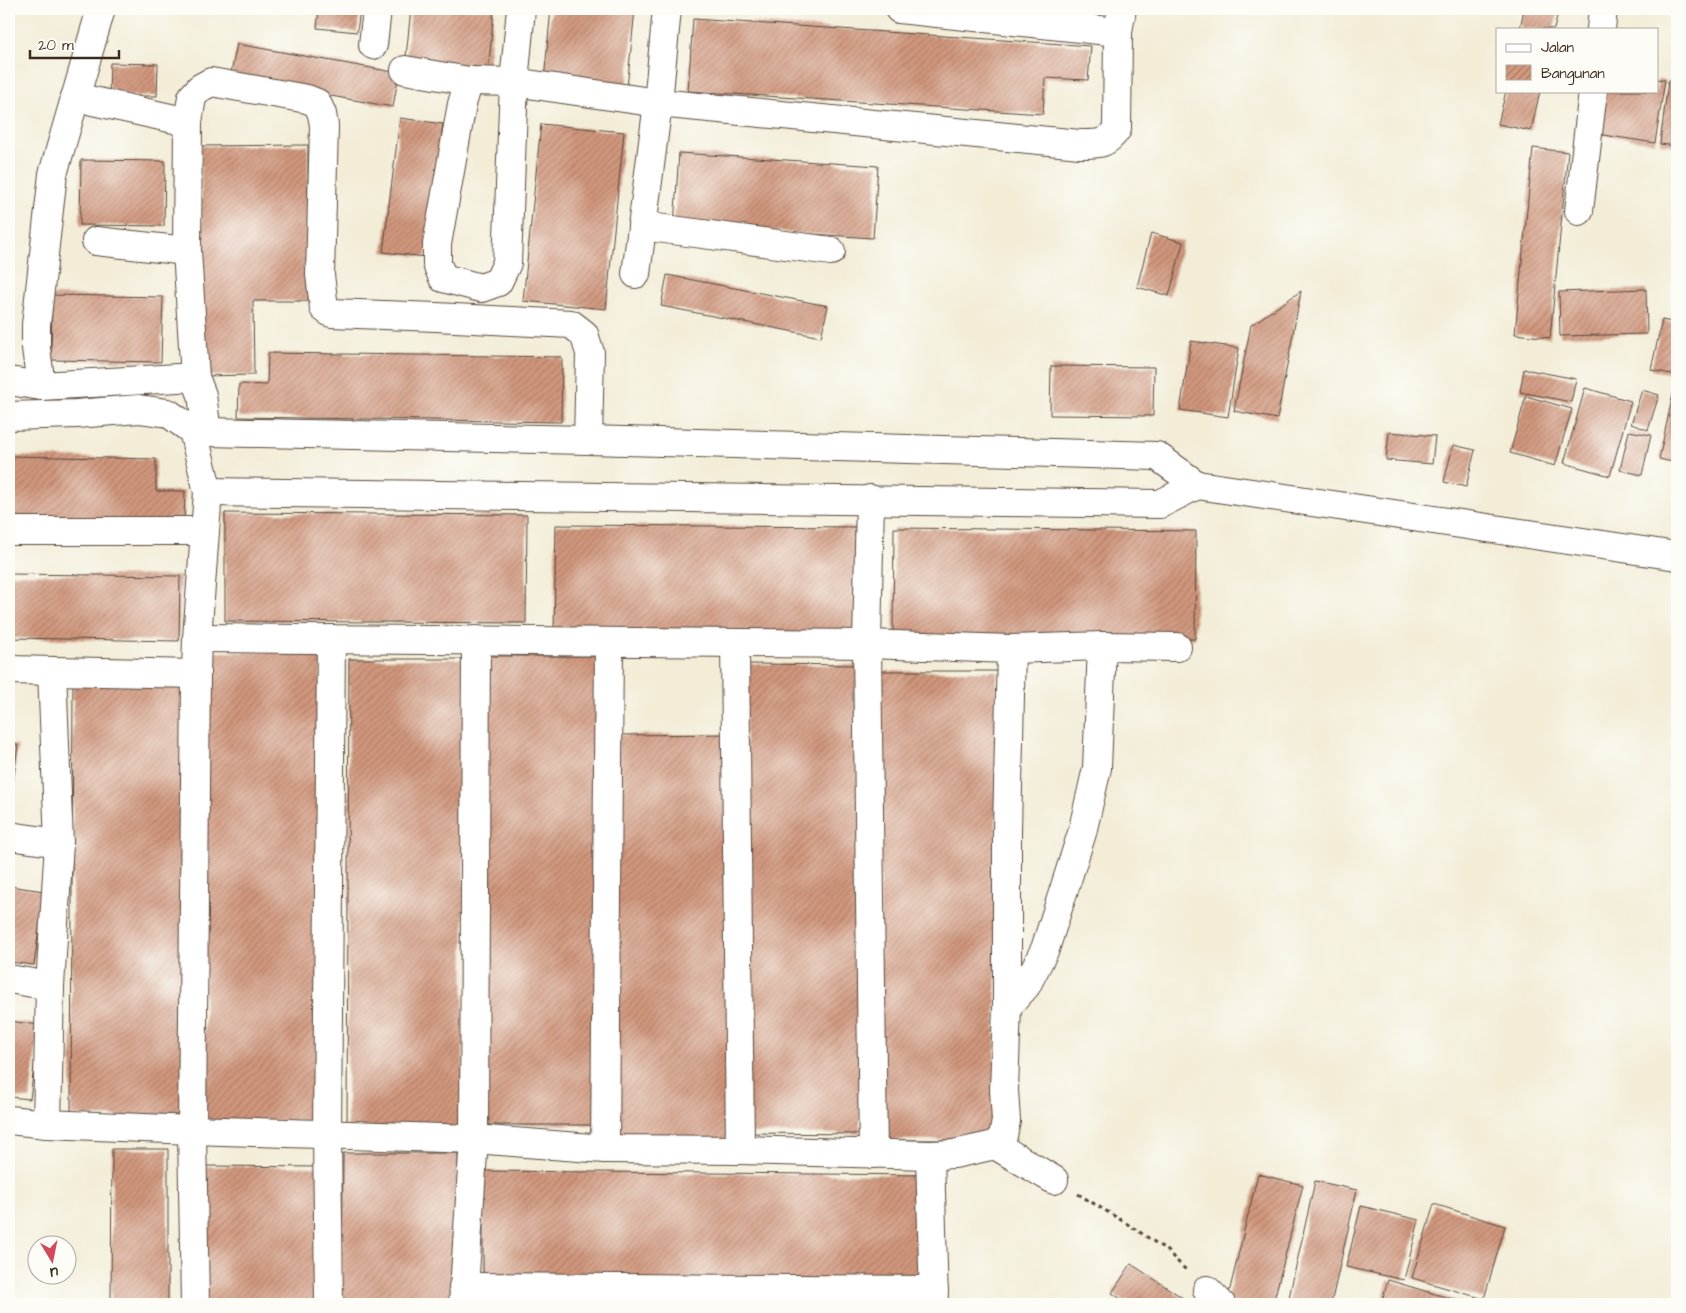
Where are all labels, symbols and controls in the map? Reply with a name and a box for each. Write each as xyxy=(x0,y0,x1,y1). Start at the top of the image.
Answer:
scale bar xyxy=(30,28,119,60)
legend xyxy=(1496,28,1658,92)
text: 20 m xyxy=(38,35,74,56)
text: Jalan xyxy=(1541,37,1575,58)
text: Bangunan xyxy=(1541,63,1605,85)
north arrow xyxy=(28,1236,78,1286)
text: U xyxy=(48,1261,60,1282)

